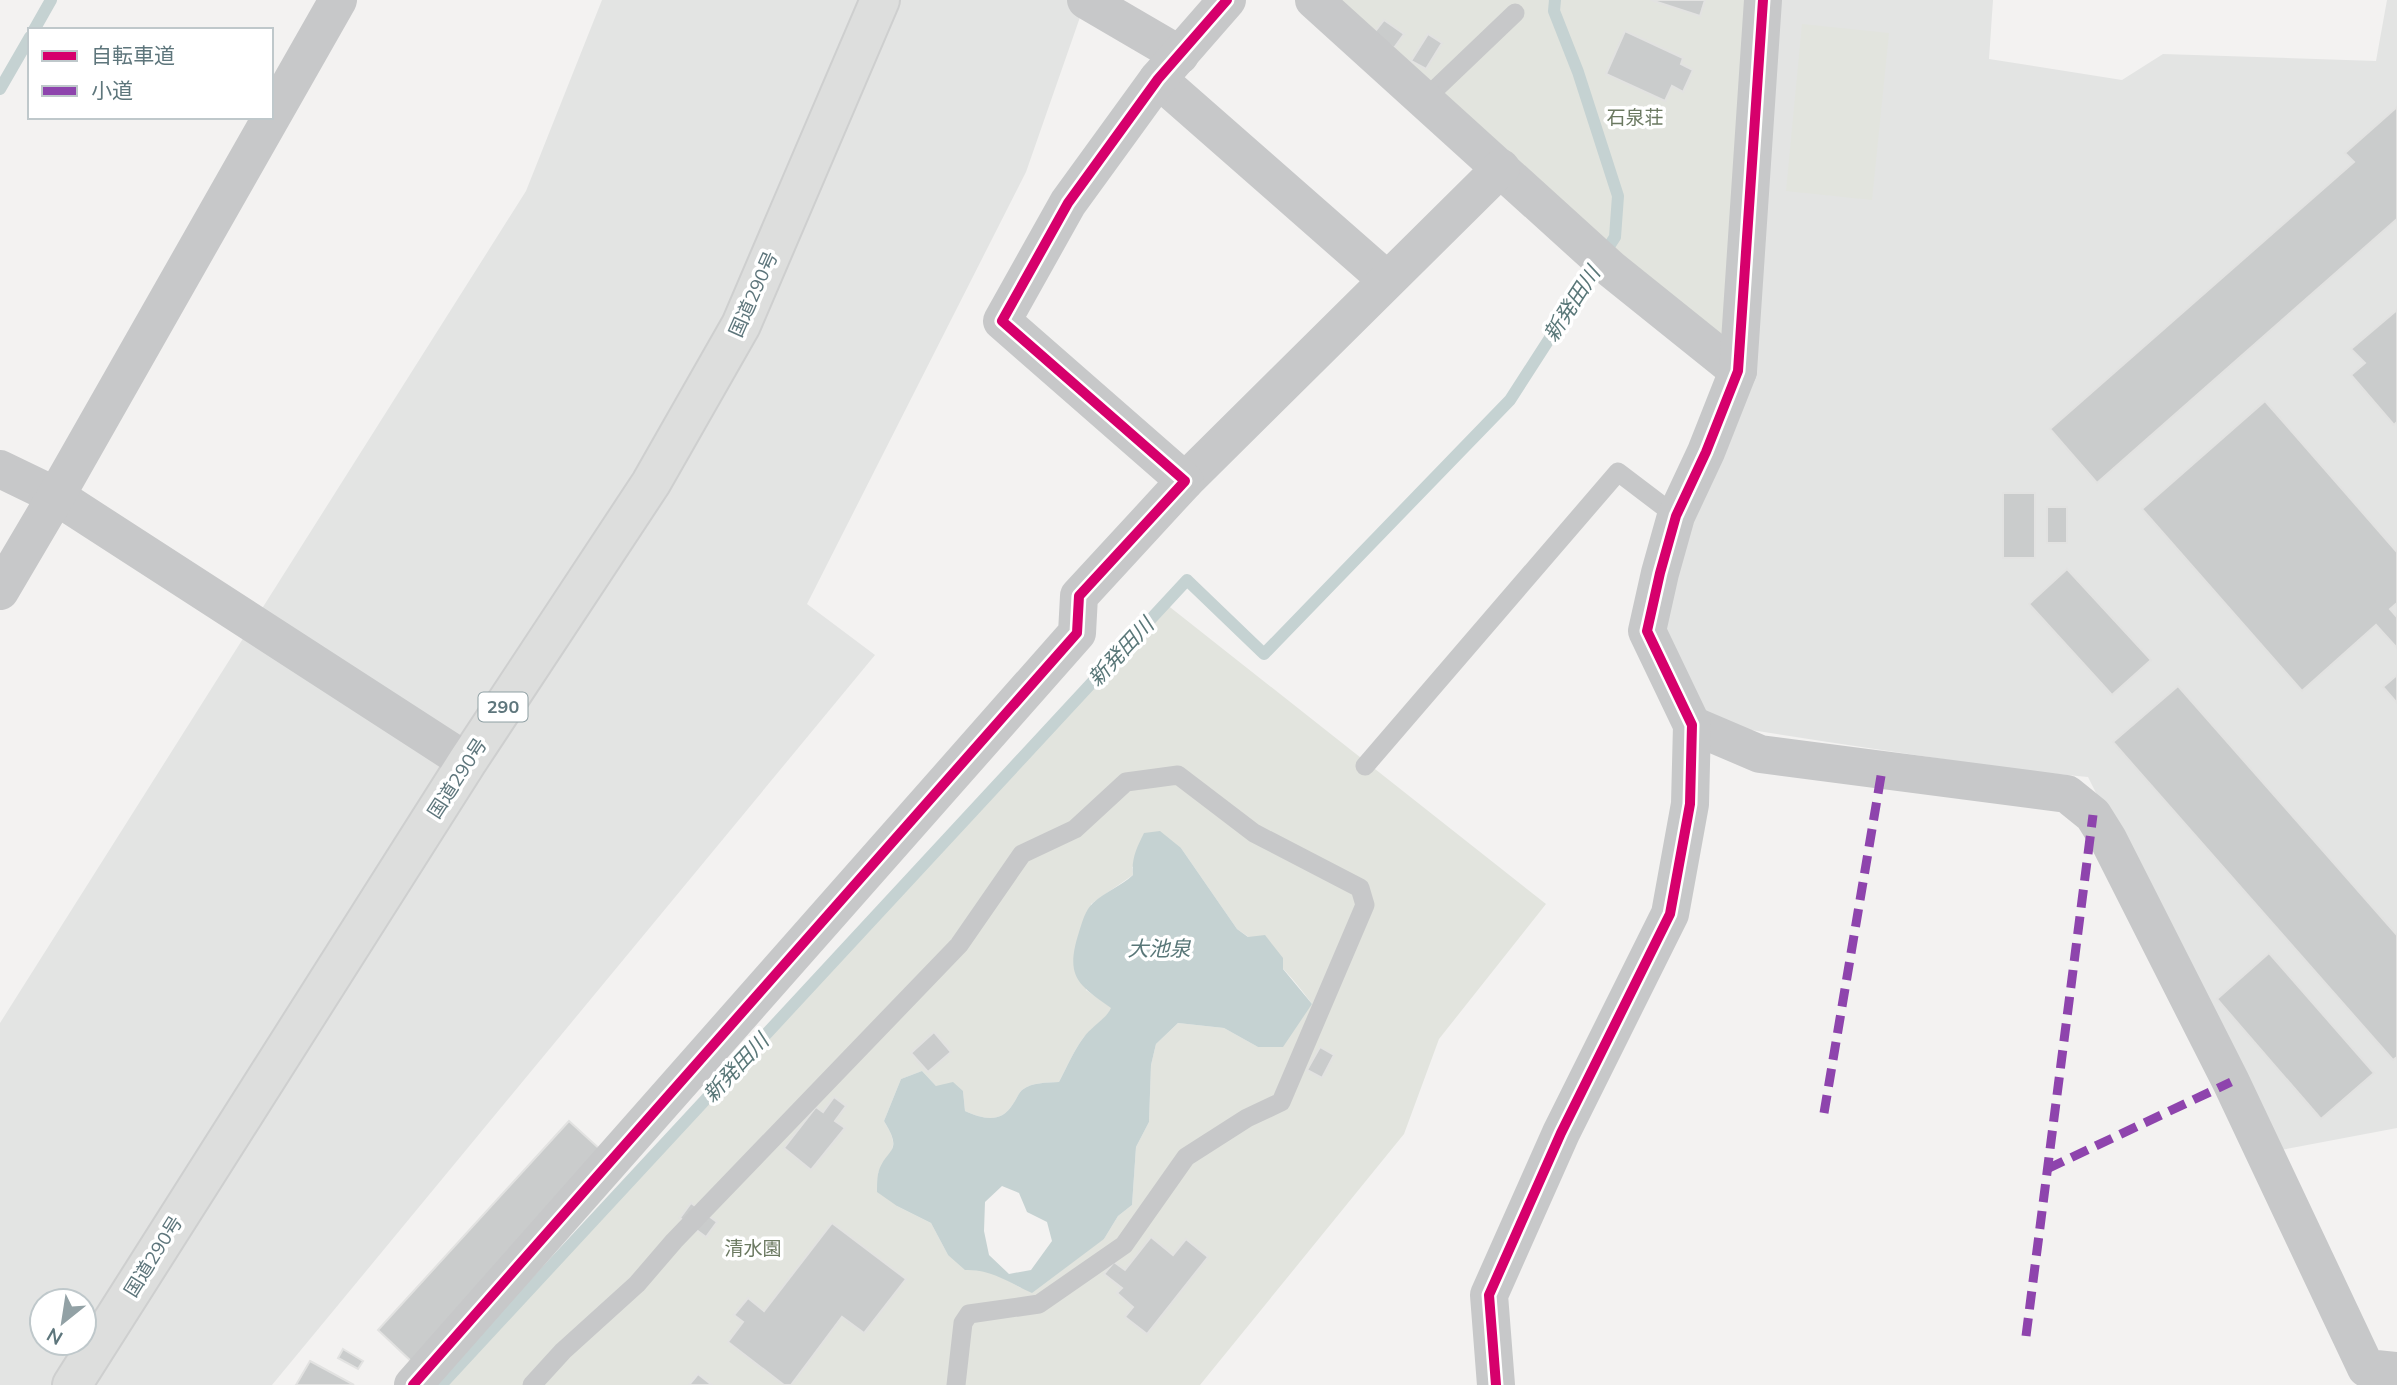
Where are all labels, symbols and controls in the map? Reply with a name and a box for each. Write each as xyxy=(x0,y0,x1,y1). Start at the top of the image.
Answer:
legend xyxy=(28,28,273,119)
text: 自転車道 xyxy=(91,42,175,68)
text: 小道 xyxy=(91,77,133,103)
park label: 石泉荘 xyxy=(1606,105,1664,129)
street label: 国道290号 xyxy=(723,247,783,341)
water label: 新発田川 xyxy=(1537,259,1606,346)
water label: 新発田川 xyxy=(1082,610,1160,691)
road number: 290 xyxy=(478,692,528,722)
street label: 国道290号 xyxy=(422,733,492,823)
water label: 大池泉 xyxy=(1128,935,1191,961)
water label: 新発田川 xyxy=(697,1026,775,1107)
street label: 国道290号 xyxy=(119,1211,187,1301)
park label: 清水園 xyxy=(724,1236,782,1260)
north arrow xyxy=(28,1287,98,1357)
text: N xyxy=(42,1323,67,1351)

